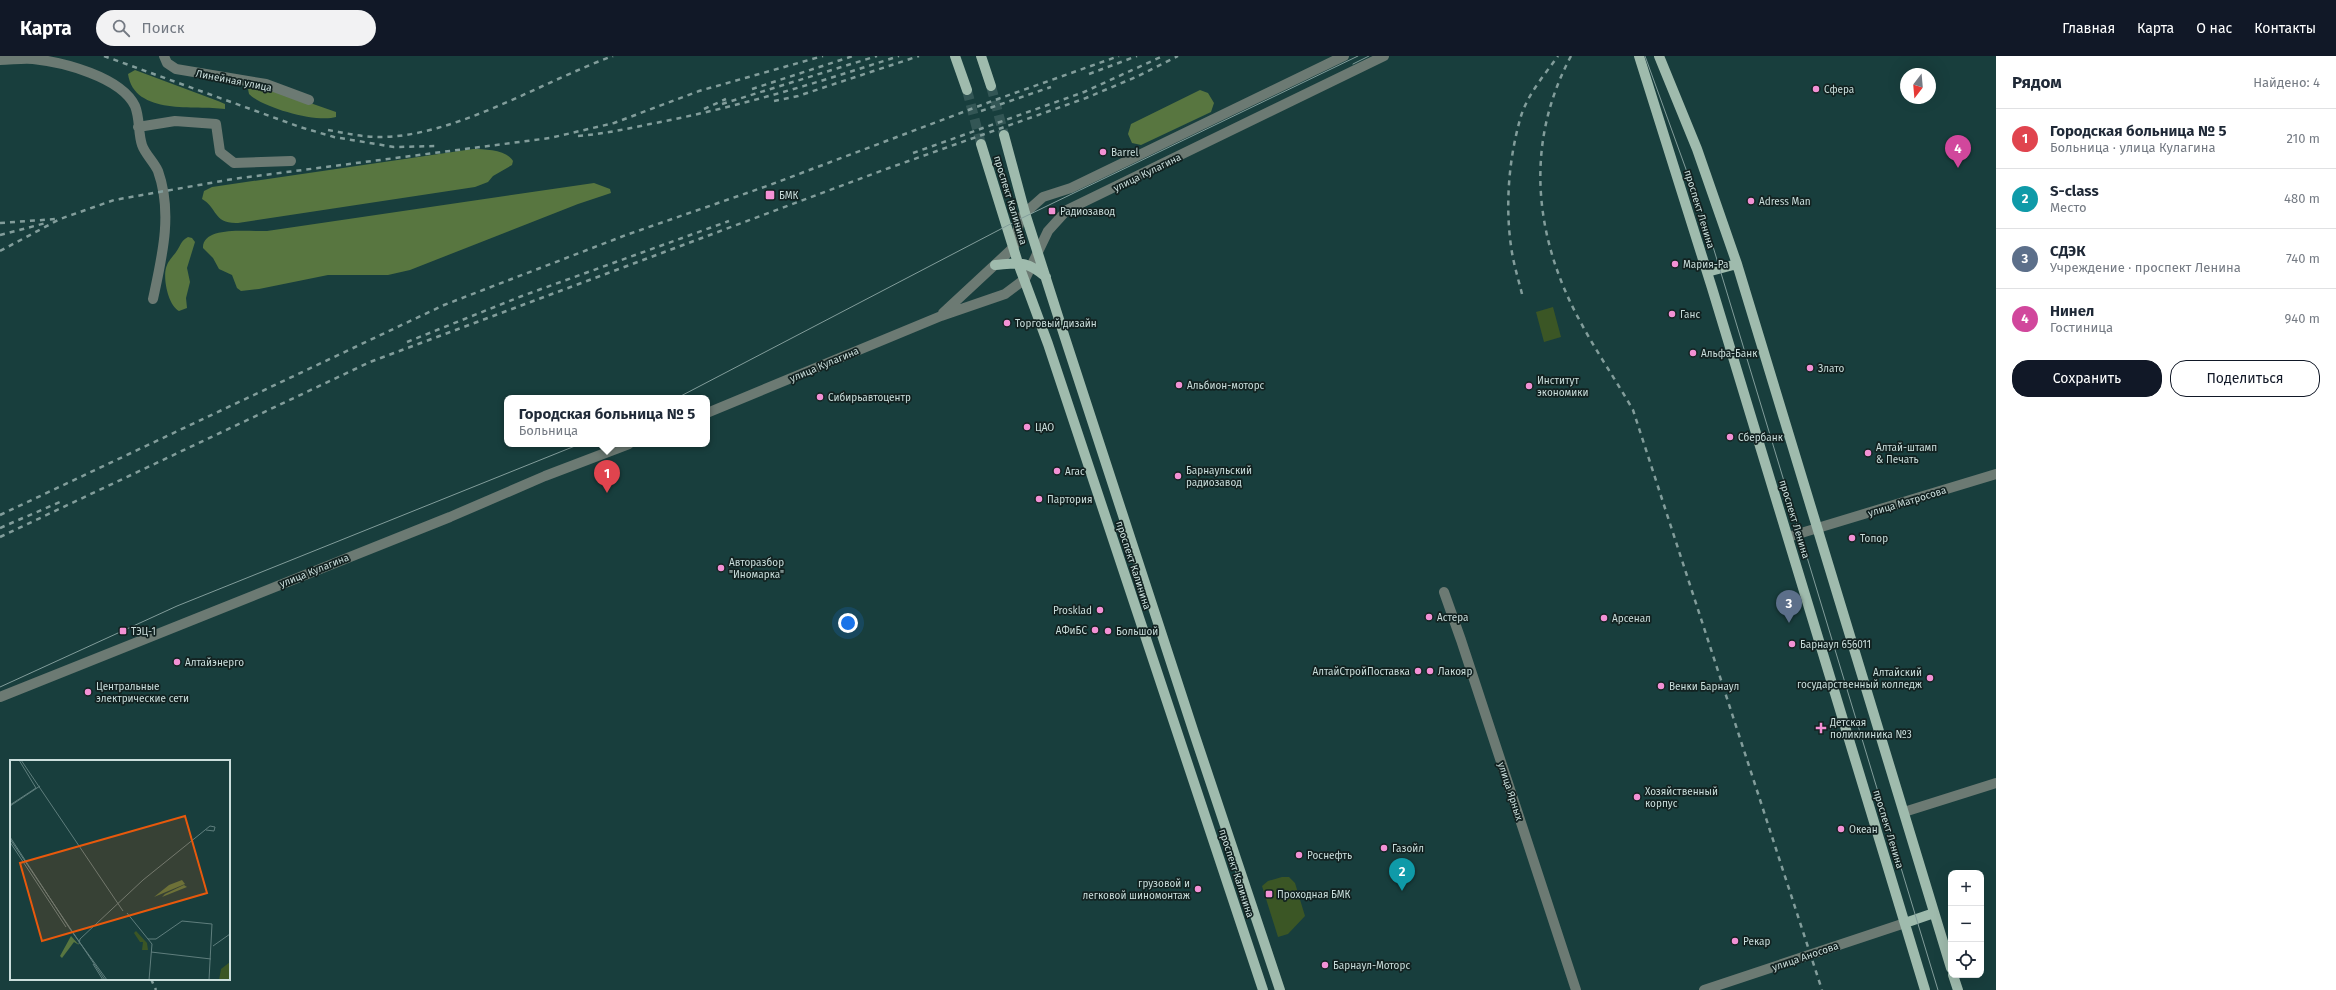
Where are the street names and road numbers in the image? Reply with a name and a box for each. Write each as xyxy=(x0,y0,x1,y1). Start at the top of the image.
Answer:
street label: Линейная улица xyxy=(195,68,273,94)
street label: улица Кулагина xyxy=(1112,151,1183,195)
street label: проспект Калинина xyxy=(991,154,1029,246)
street label: проспект Ленина xyxy=(1681,169,1717,250)
street label: улица Кулагина xyxy=(788,345,861,385)
street label: проспект Ленина xyxy=(1776,479,1812,560)
street label: улица Матросова xyxy=(1867,484,1948,520)
street label: проспект Калинина xyxy=(1113,519,1153,611)
street label: улица Кулагина xyxy=(278,552,351,590)
street label: улица Ярных xyxy=(1495,761,1525,822)
street label: проспект Ленина xyxy=(1870,789,1906,870)
street label: проспект Калинина xyxy=(1216,827,1256,919)
street label: улица Аносова xyxy=(1771,940,1840,974)

